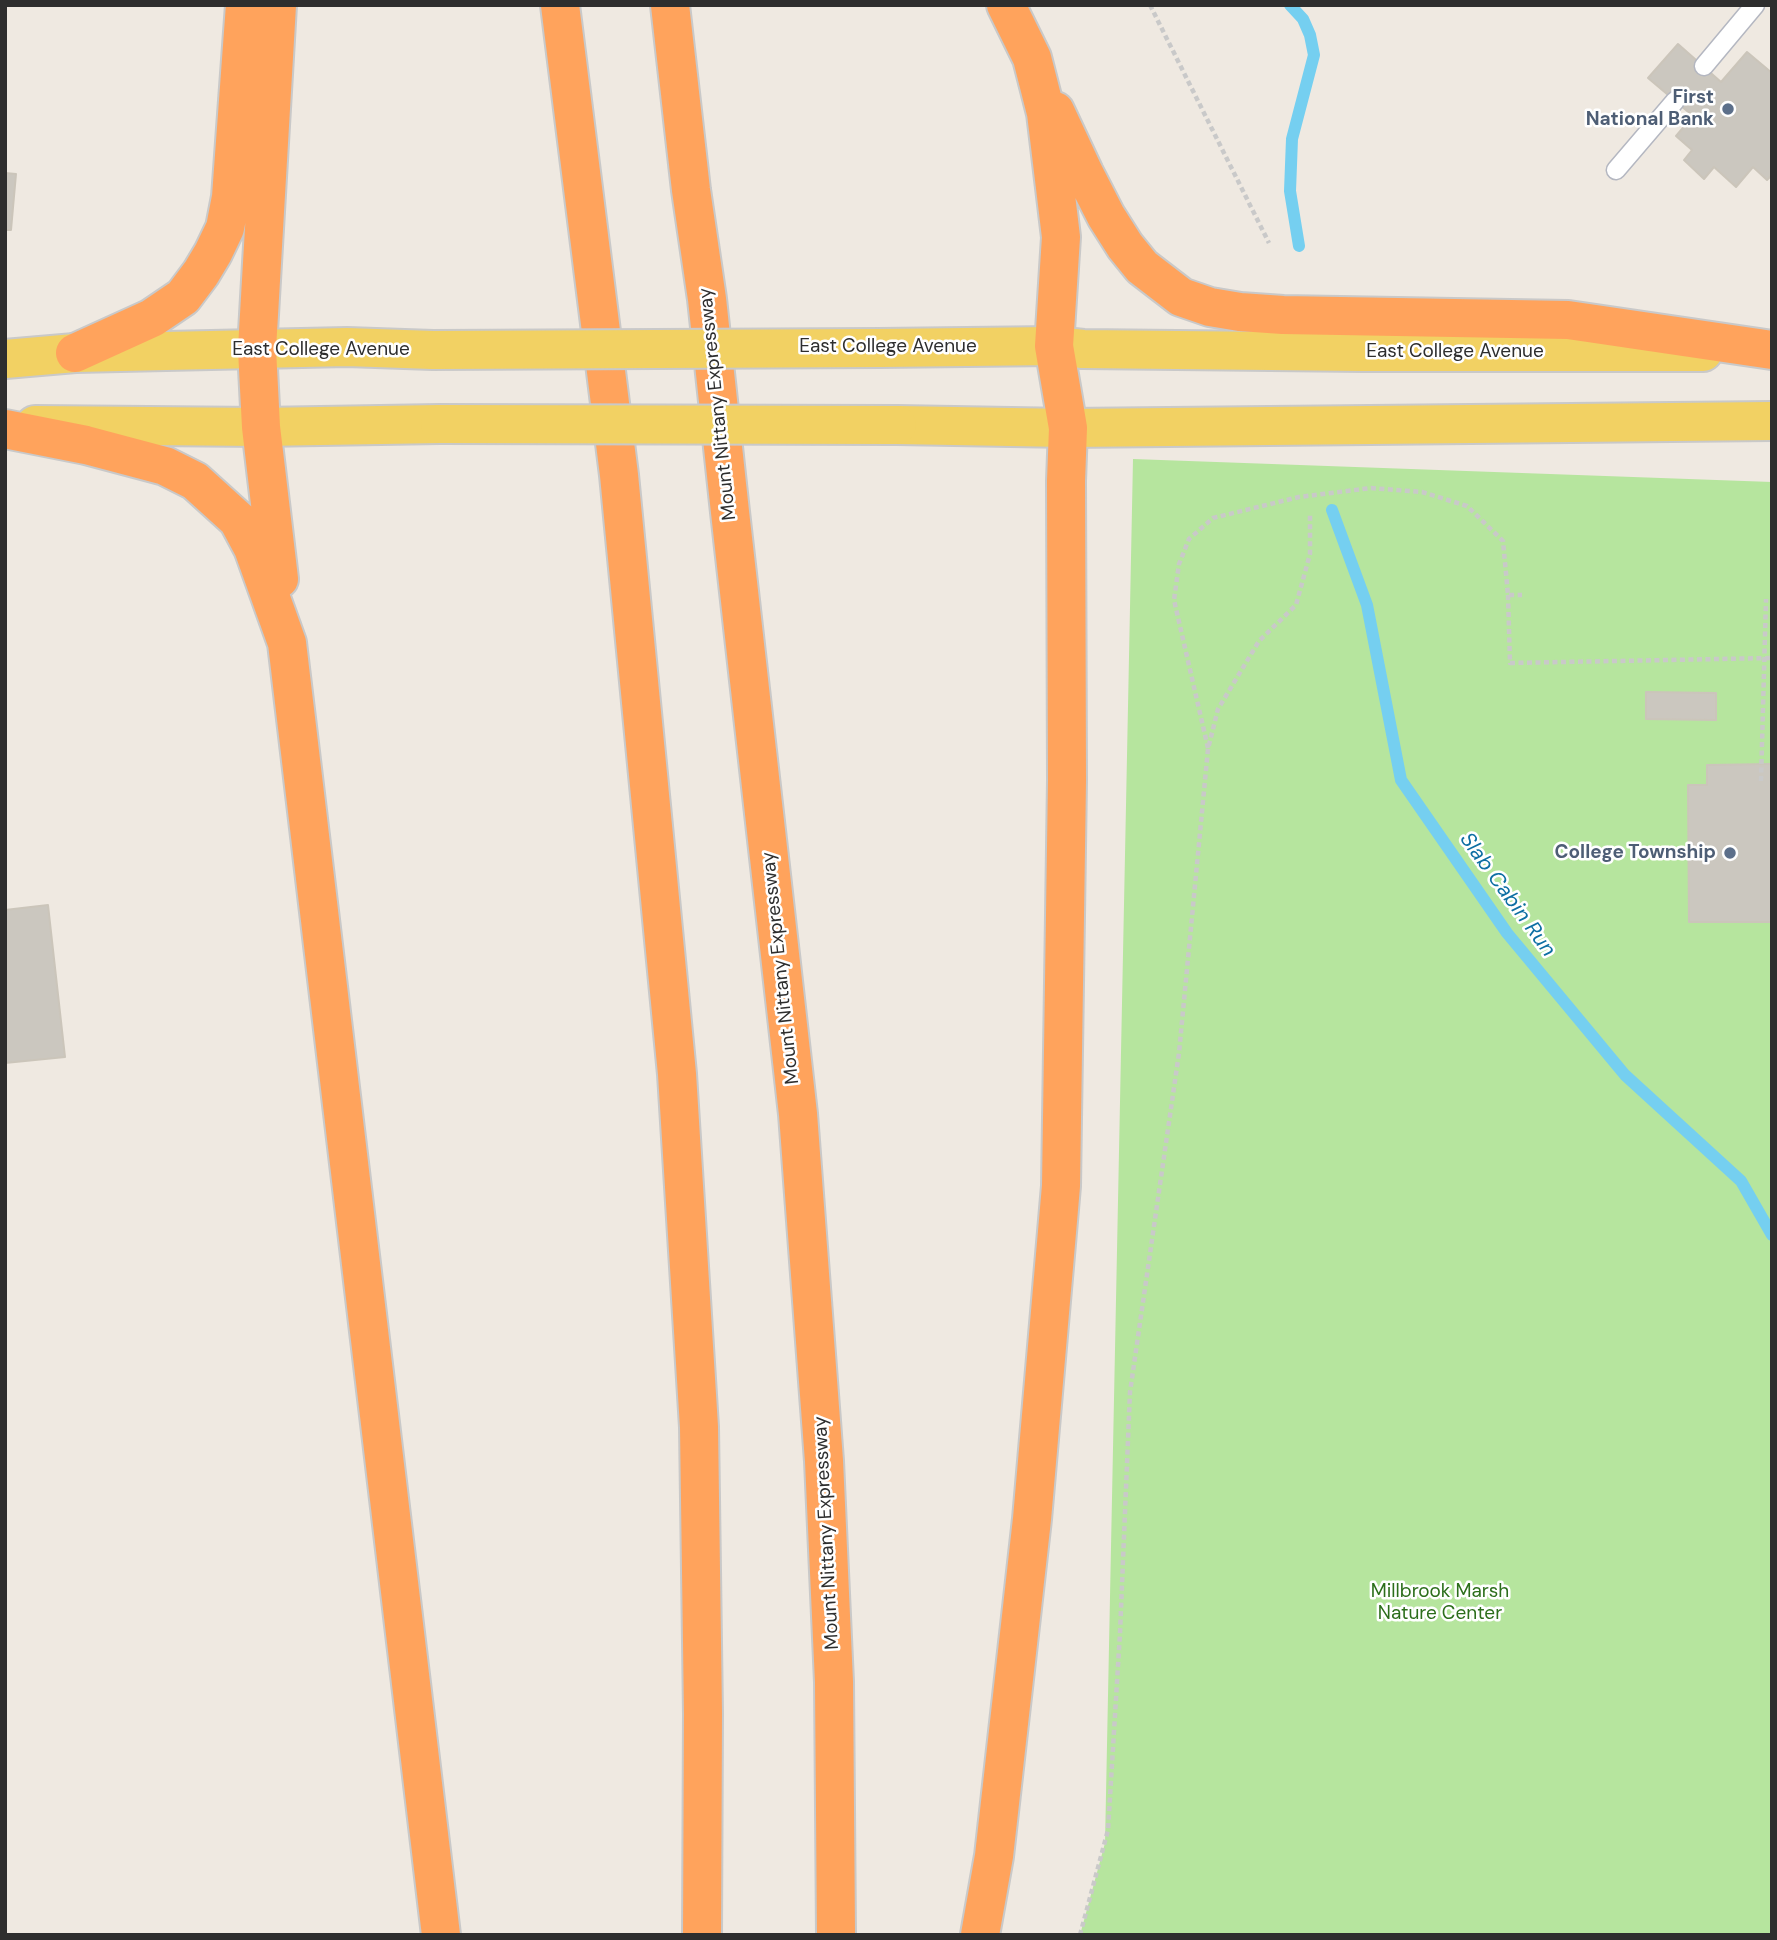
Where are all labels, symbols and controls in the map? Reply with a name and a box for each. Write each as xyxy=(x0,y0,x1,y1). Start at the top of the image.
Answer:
place label: First National Bank xyxy=(1586,87,1714,131)
marker: First National Bank xyxy=(1720,101,1736,117)
street label: Mount Nittany Expressway xyxy=(694,287,742,521)
street label: East College Avenue xyxy=(799,336,977,358)
street label: East College Avenue xyxy=(232,339,410,361)
street label: East College Avenue xyxy=(1366,341,1544,363)
water label: Slab Cabin Run xyxy=(1454,828,1560,962)
place label: College Township xyxy=(1555,842,1716,864)
marker: College Township xyxy=(1722,845,1738,861)
street label: Mount Nittany Expressway xyxy=(757,851,805,1085)
street label: Mount Nittany Expressway xyxy=(810,1416,844,1650)
park label: Millbrook Marsh Nature Center xyxy=(1371,1581,1509,1625)

